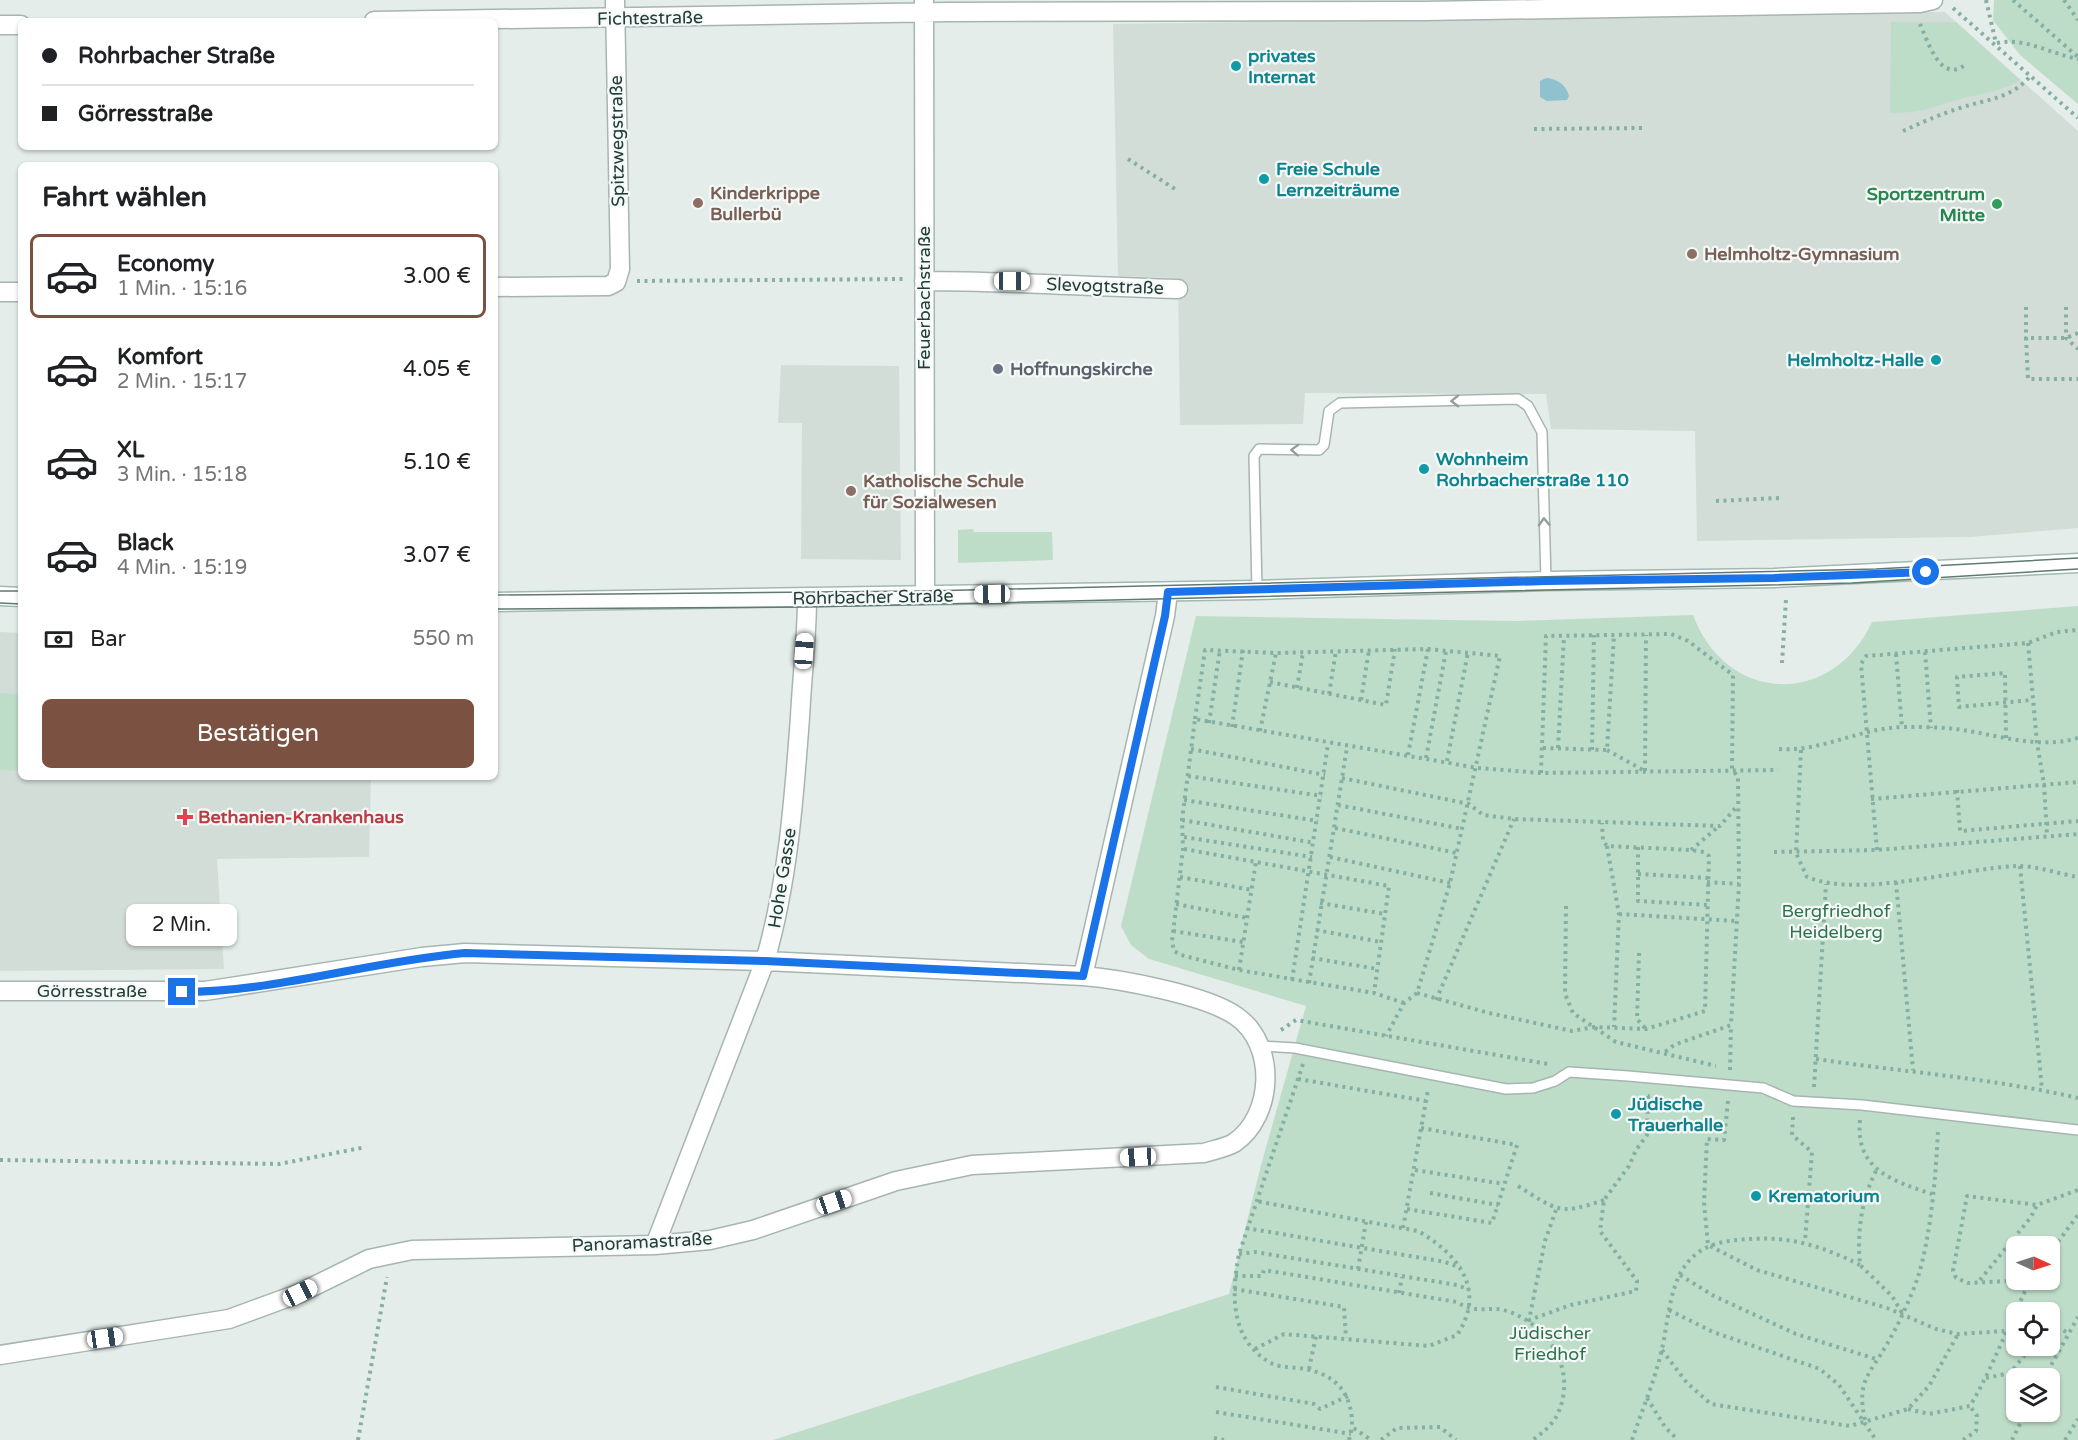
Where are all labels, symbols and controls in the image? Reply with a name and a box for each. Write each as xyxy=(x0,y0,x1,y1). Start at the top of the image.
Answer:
street label: Fichtestraße xyxy=(597,6,703,30)
text: Rohrbacher Straße xyxy=(78,43,275,69)
place label: privates Internat xyxy=(1248,45,1316,88)
marker: privates Internat xyxy=(1229,59,1243,73)
street label: Spitzwegstraße xyxy=(605,75,629,207)
text: Görresstraße xyxy=(78,101,213,127)
place label: Freie Schule Lernzeiträume xyxy=(1276,158,1400,201)
marker: Freie Schule Lernzeiträume xyxy=(1257,172,1271,186)
text: Fahrt wählen xyxy=(42,181,207,214)
place label: Kinderkrippe Bullerbü xyxy=(710,182,820,225)
place label: Sportzentrum Mitte xyxy=(1867,183,1985,226)
marker: Kinderkrippe Bullerbü xyxy=(691,196,705,210)
marker: Sportzentrum Mitte xyxy=(1990,197,2004,211)
street label: Feuerbachstraße xyxy=(913,226,935,370)
place label: Helmholtz-Gymnasium xyxy=(1704,243,1900,265)
marker: Helmholtz-Gymnasium xyxy=(1685,247,1699,261)
icon: car xyxy=(45,249,99,303)
text: Economy xyxy=(117,251,214,277)
text: 3.00 € xyxy=(403,263,471,289)
car xyxy=(994,272,1030,290)
street label: Slevogtstraße xyxy=(1046,273,1164,299)
text: 1 Min. · 15:16 xyxy=(117,277,247,301)
icon: car xyxy=(45,342,99,396)
text: Komfort xyxy=(117,344,203,370)
place label: Helmholtz-Halle xyxy=(1787,349,1924,371)
marker: Helmholtz-Halle xyxy=(1929,353,1943,367)
text: 4.05 € xyxy=(403,356,471,382)
place label: Hoffnungskirche xyxy=(1010,358,1153,380)
marker: Hoffnungskirche xyxy=(991,362,1005,376)
text: 2 Min. · 15:17 xyxy=(117,370,247,394)
one-way arrow xyxy=(1450,394,1459,407)
icon: car xyxy=(45,435,99,489)
text: XL xyxy=(117,437,144,463)
one-way arrow xyxy=(1290,443,1299,456)
place label: Wohnheim Rohrbacherstraße 110 xyxy=(1436,448,1629,491)
text: 5.10 € xyxy=(403,449,471,475)
marker: Wohnheim Rohrbacherstraße 110 xyxy=(1417,462,1431,476)
text: 3 Min. · 15:18 xyxy=(117,463,247,487)
place label: Katholische Schule für Sozialwesen xyxy=(863,470,1024,513)
marker: Katholische Schule für Sozialwesen xyxy=(844,484,858,498)
one-way arrow xyxy=(1538,518,1551,527)
icon: car xyxy=(45,528,99,582)
text: Black xyxy=(117,530,174,556)
text: 3.07 € xyxy=(403,542,471,568)
text: 4 Min. · 15:19 xyxy=(117,556,247,580)
route start xyxy=(1912,558,1939,585)
street label: Rohrbacher Straße xyxy=(792,585,954,609)
car xyxy=(974,585,1010,603)
icon: cash xyxy=(42,623,75,656)
text: Bar xyxy=(90,626,126,652)
text: 550 m xyxy=(413,627,474,651)
car xyxy=(794,632,814,670)
button: Bestätigen xyxy=(42,699,474,768)
place label: Bethanien-Krankenhaus xyxy=(198,806,404,828)
marker: Bethanien-Krankenhaus xyxy=(176,808,194,826)
street label: Hohe Gasse xyxy=(763,826,801,930)
park label: Bergfriedhof Heidelberg xyxy=(1781,900,1891,943)
callout: 2 Min. xyxy=(126,905,237,947)
text: 2 Min. xyxy=(152,913,211,937)
route end xyxy=(168,978,195,1005)
street label: Görresstraße xyxy=(37,980,147,1002)
place label: Jüdische Trauerhalle xyxy=(1627,1093,1723,1136)
marker: Jüdische Trauerhalle xyxy=(1609,1107,1623,1121)
car xyxy=(1120,1147,1156,1167)
place label: Krematorium xyxy=(1768,1185,1880,1207)
car xyxy=(814,1188,854,1216)
marker: Krematorium xyxy=(1749,1189,1763,1203)
street label: Panoramastraße xyxy=(571,1227,713,1257)
north arrow xyxy=(2006,1236,2060,1290)
map controls xyxy=(2006,1236,2060,1422)
car xyxy=(280,1277,320,1309)
button: locate xyxy=(2006,1302,2060,1356)
park label: Jüdischer Friedhof xyxy=(1509,1322,1591,1365)
car xyxy=(86,1327,124,1349)
button: layers xyxy=(2006,1368,2060,1422)

